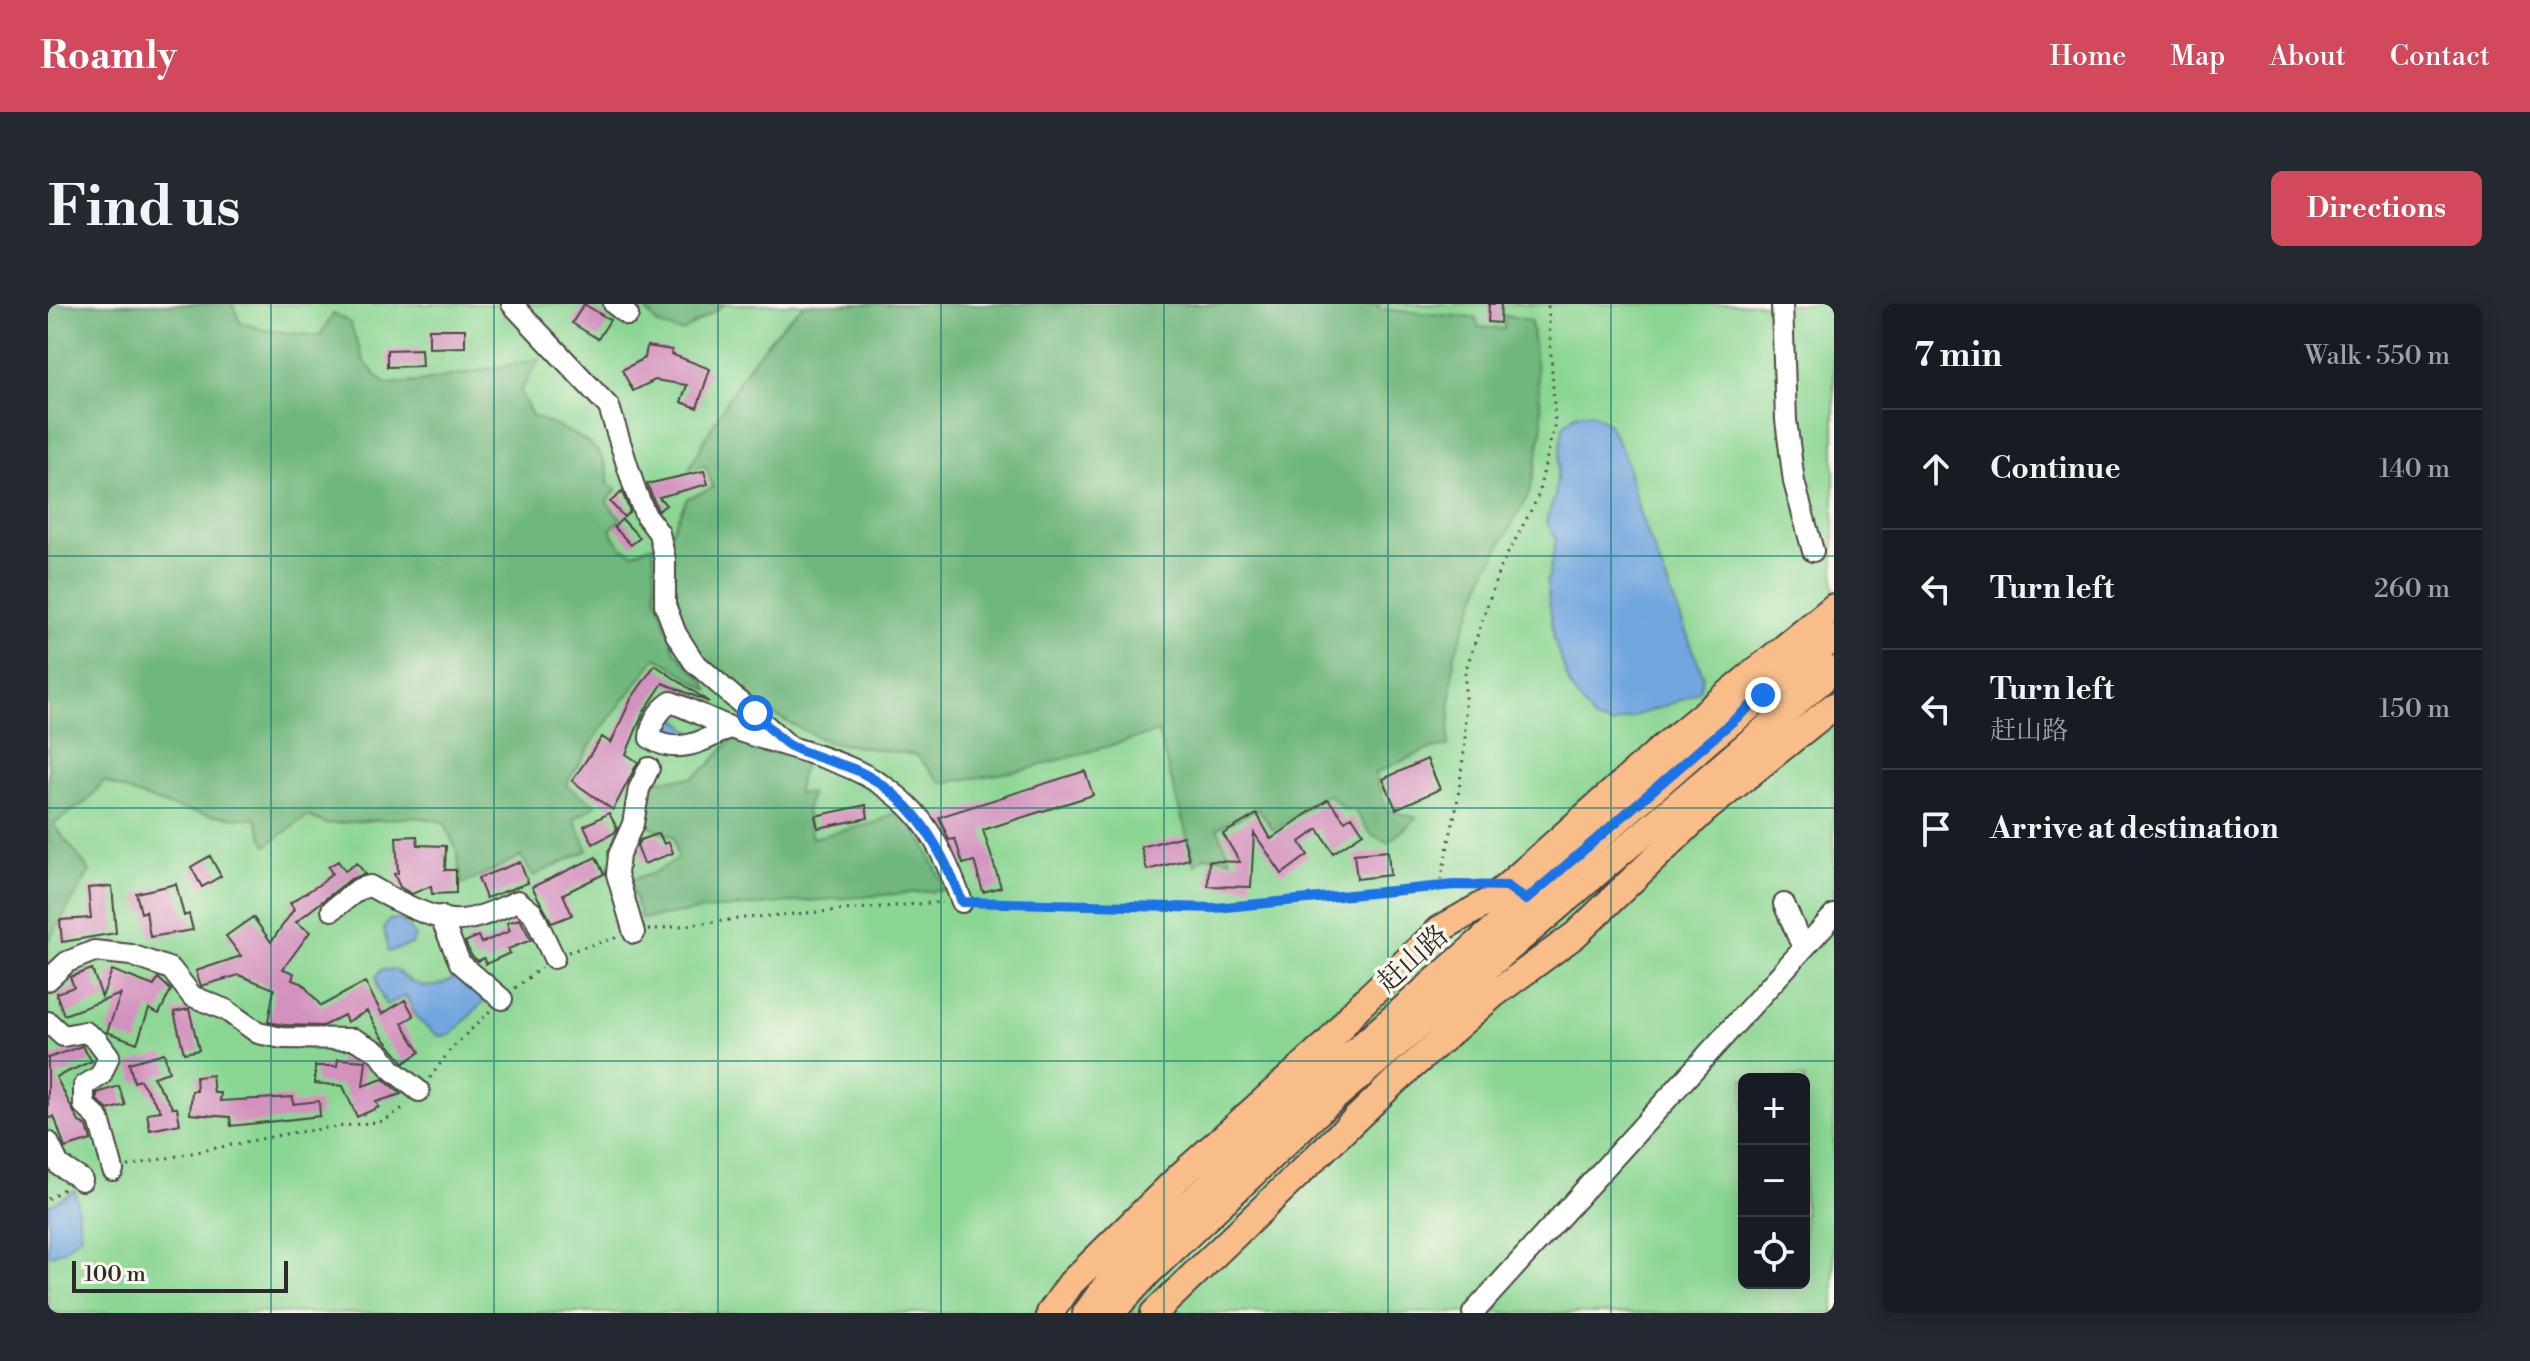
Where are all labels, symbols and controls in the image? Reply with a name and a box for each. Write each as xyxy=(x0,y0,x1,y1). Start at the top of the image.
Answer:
text: Roamly xyxy=(40,33,177,80)
text: Home xyxy=(2050,39,2126,74)
text: Map xyxy=(2170,39,2225,74)
text: About xyxy=(2269,39,2346,74)
text: Contact xyxy=(2390,39,2490,74)
button: Directions xyxy=(2271,171,2482,246)
text: Find us xyxy=(48,173,241,243)
text: 7 min xyxy=(1914,335,2002,377)
text: Walk · 550 m xyxy=(2305,340,2450,372)
icon: ahead xyxy=(1914,447,1958,491)
text: Continue xyxy=(1990,450,2121,488)
text: 140 m xyxy=(2379,453,2450,485)
icon: left xyxy=(1914,567,1958,611)
text: Turn left xyxy=(1990,570,2114,608)
text: 260 m xyxy=(2374,573,2450,605)
text: Turn left xyxy=(1990,671,2114,709)
route end xyxy=(1745,677,1781,713)
icon: left xyxy=(1914,687,1958,731)
text: 150 m xyxy=(2379,693,2450,725)
route start xyxy=(737,695,773,731)
text: 赶山路 xyxy=(1990,715,2068,747)
icon: arrive xyxy=(1914,807,1958,851)
text: Arrive at destination xyxy=(1990,810,2279,848)
street label: 赶山路 xyxy=(1370,918,1456,1000)
map controls xyxy=(1738,1073,1810,1289)
button: + xyxy=(1738,1073,1810,1145)
button: − xyxy=(1738,1145,1810,1217)
button: locate xyxy=(1738,1217,1810,1289)
scale bar xyxy=(72,1257,288,1293)
text: 100 m xyxy=(84,1261,146,1288)

